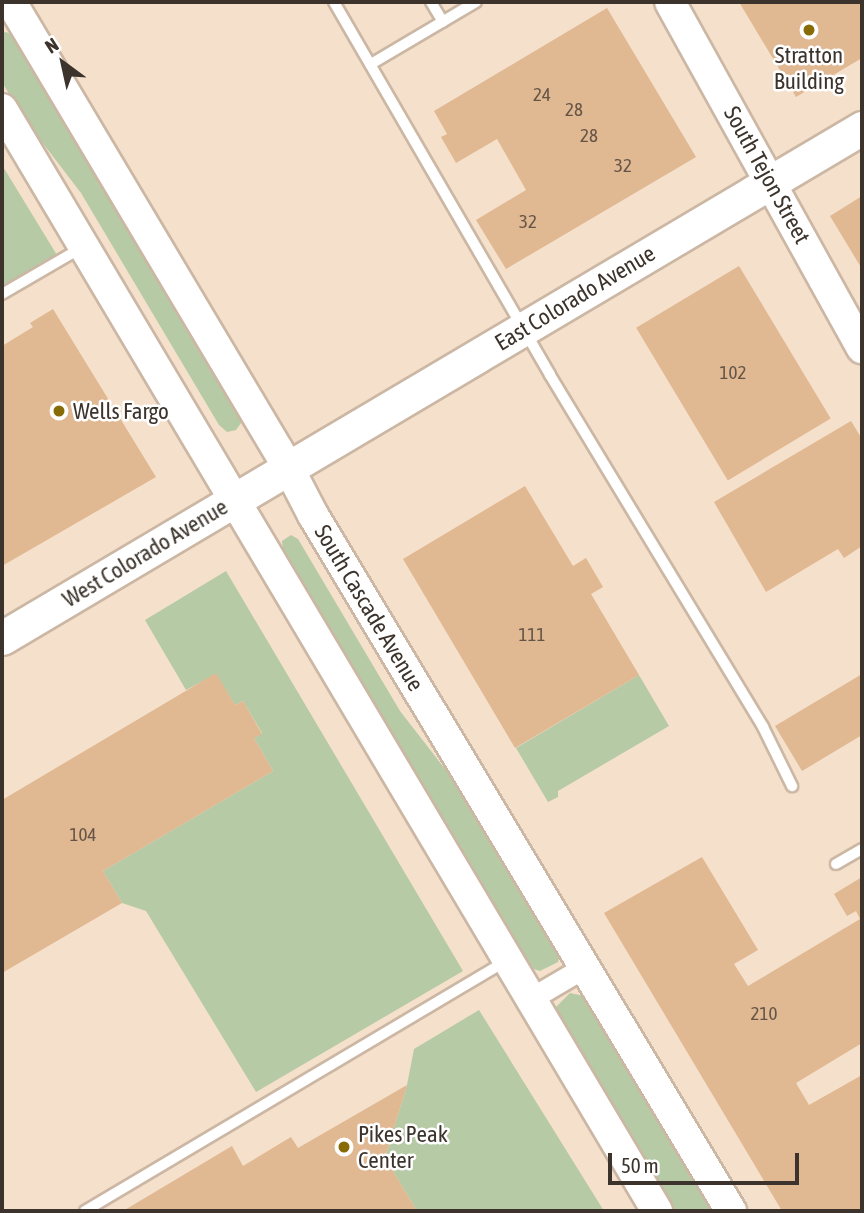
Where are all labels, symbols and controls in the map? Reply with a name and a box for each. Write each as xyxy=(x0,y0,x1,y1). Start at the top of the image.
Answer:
marker: Stratton Building xyxy=(801,22,817,38)
north arrow xyxy=(28,28,98,98)
text: N xyxy=(41,33,62,58)
place label: Stratton Building xyxy=(774,41,844,95)
house number: 24 xyxy=(533,84,551,106)
house number: 28 xyxy=(565,99,583,121)
street label: South Tejon Street xyxy=(718,102,816,248)
house number: 28 xyxy=(580,125,598,147)
house number: 32 xyxy=(614,155,632,177)
house number: 32 xyxy=(519,211,537,233)
street label: East Colorado Avenue xyxy=(490,239,660,357)
house number: 102 xyxy=(720,362,746,384)
place label: Wells Fargo xyxy=(73,397,169,425)
marker: Wells Fargo xyxy=(51,403,67,419)
street label: West Colorado Avenue xyxy=(57,493,233,613)
street label: South Cascade Avenue xyxy=(308,520,430,696)
house number: 111 xyxy=(519,624,545,646)
house number: 104 xyxy=(70,824,96,846)
house number: 210 xyxy=(751,1003,777,1025)
place label: Pikes Peak Center xyxy=(358,1120,448,1174)
marker: Pikes Peak Center xyxy=(336,1139,352,1155)
scale bar xyxy=(612,1140,803,1184)
text: 50 m xyxy=(621,1153,659,1177)

